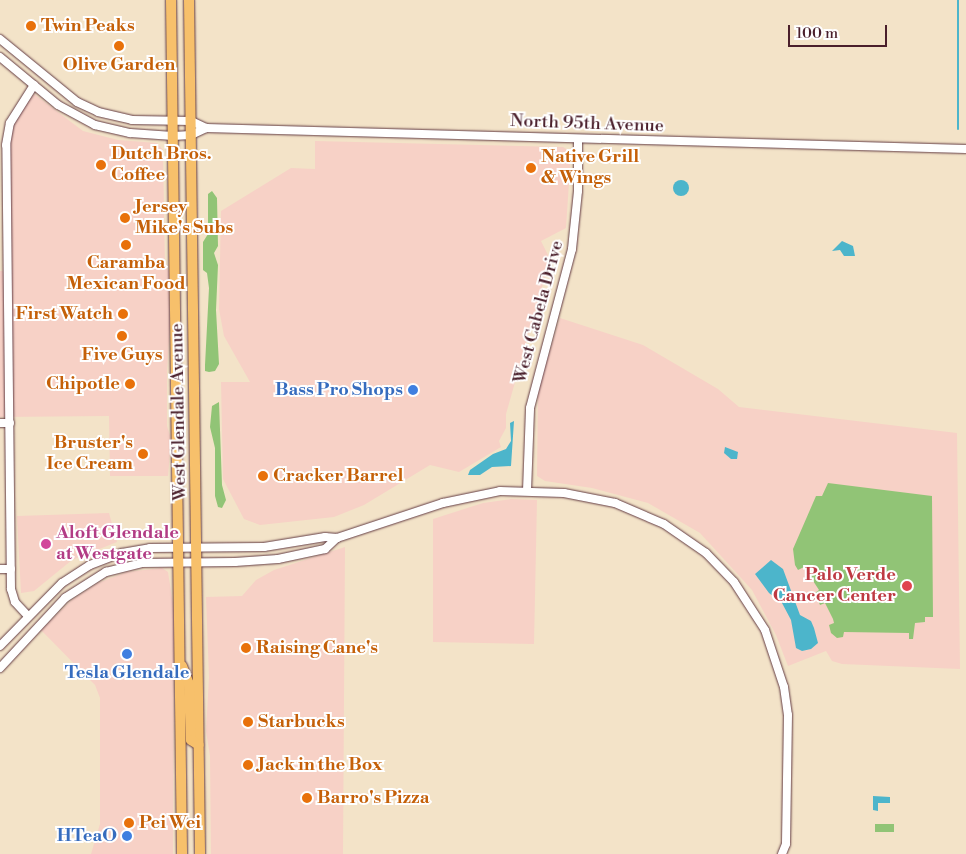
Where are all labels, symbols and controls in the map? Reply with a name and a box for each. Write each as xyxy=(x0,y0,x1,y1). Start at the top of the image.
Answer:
place label: Twin Peaks xyxy=(41,15,135,37)
scale bar xyxy=(791,15,890,47)
marker: Twin Peaks xyxy=(25,20,37,32)
text: 100 m xyxy=(796,24,838,43)
marker: Olive Garden xyxy=(113,40,125,52)
place label: Olive Garden xyxy=(63,54,175,76)
street label: North 95th Avenue xyxy=(510,111,664,137)
place label: Dutch Bros. Coffee xyxy=(111,144,212,186)
place label: Native Grill & Wings xyxy=(541,147,639,190)
marker: Dutch Bros. Coffee xyxy=(95,159,107,171)
marker: Native Grill & Wings xyxy=(525,162,537,174)
place label: Jersey Mike's Subs xyxy=(135,197,233,240)
marker: Jersey Mike's Subs xyxy=(119,212,131,224)
street label: West Cabela Drive xyxy=(510,238,568,386)
marker: Caramba Mexican Food xyxy=(120,239,132,251)
place label: Caramba Mexican Food xyxy=(66,253,186,296)
place label: First Watch xyxy=(15,303,113,325)
marker: First Watch xyxy=(117,308,129,320)
street label: West Glendale Avenue xyxy=(167,323,191,501)
marker: Five Guys xyxy=(116,330,128,342)
place label: Five Guys xyxy=(81,344,163,366)
place label: Chipotle xyxy=(46,373,120,395)
marker: Chipotle xyxy=(124,378,136,390)
place label: Bass Pro Shops xyxy=(275,379,403,401)
marker: Bass Pro Shops xyxy=(407,384,419,396)
place label: Bruster's Ice Cream xyxy=(47,433,133,476)
marker: Bruster's Ice Cream xyxy=(137,448,149,460)
place label: Cracker Barrel xyxy=(273,465,403,487)
marker: Cracker Barrel xyxy=(257,470,269,482)
place label: Aloft Glendale at Westgate xyxy=(56,523,179,566)
marker: Aloft Glendale at Westgate xyxy=(40,538,52,550)
place label: Palo Verde Cancer Center xyxy=(773,565,896,608)
marker: Palo Verde Cancer Center xyxy=(900,579,914,593)
place label: Raising Cane's xyxy=(256,637,378,659)
marker: Raising Cane's xyxy=(240,642,252,654)
marker: Tesla Glendale xyxy=(121,648,133,660)
place label: Tesla Glendale xyxy=(65,662,189,684)
place label: Starbucks xyxy=(258,711,345,733)
marker: Starbucks xyxy=(242,716,254,728)
place label: Jack in the Box xyxy=(258,754,382,776)
marker: Jack in the Box xyxy=(242,759,254,771)
place label: Barro's Pizza xyxy=(317,787,429,809)
marker: Barro's Pizza xyxy=(301,792,313,804)
place label: Pei Wei xyxy=(139,812,201,834)
marker: Pei Wei xyxy=(123,817,135,829)
place label: HTeaO xyxy=(57,825,117,847)
marker: HTeaO xyxy=(121,830,133,842)

